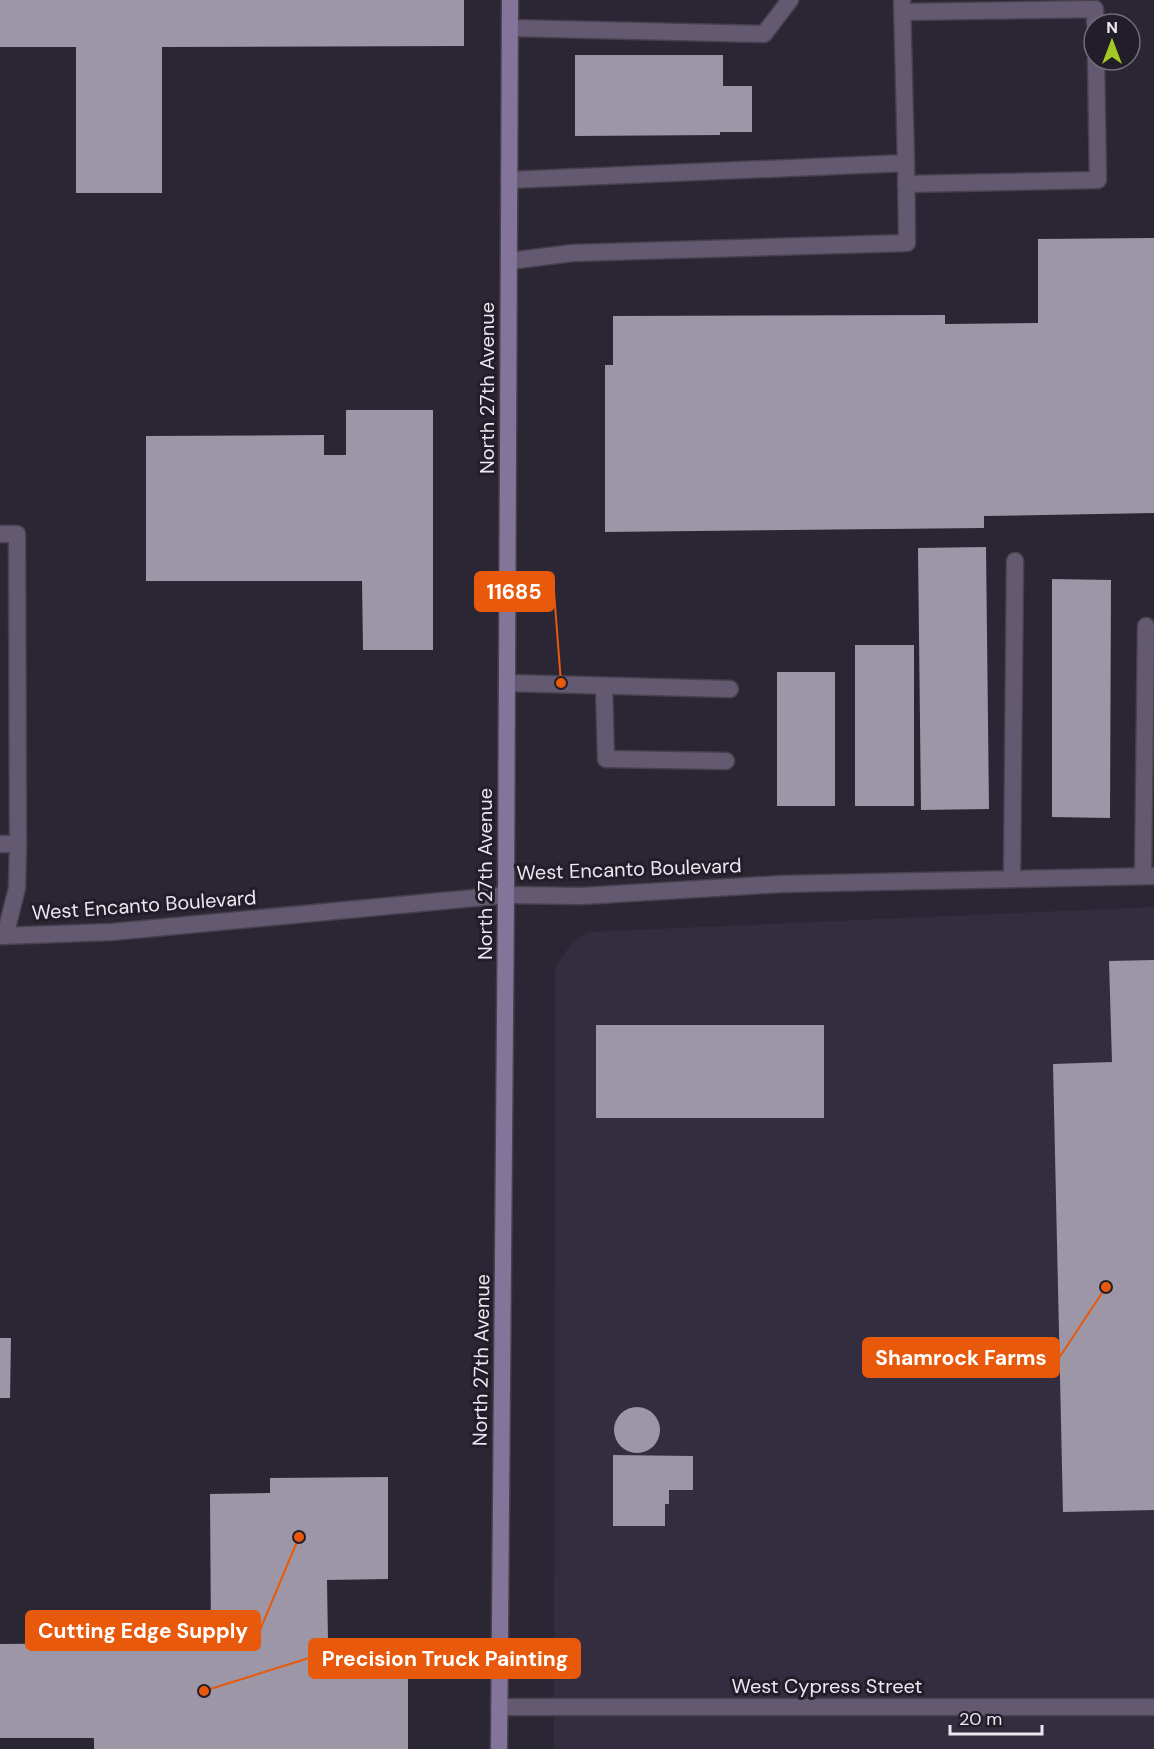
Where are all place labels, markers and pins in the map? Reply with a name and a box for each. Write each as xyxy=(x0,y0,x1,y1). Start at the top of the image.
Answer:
callout: 11685 xyxy=(475,572,554,611)
callout: Shamrock Farms xyxy=(863,1338,1059,1377)
callout: Cutting Edge Supply xyxy=(26,1611,260,1650)
callout: Precision Truck Painting xyxy=(309,1639,580,1678)

